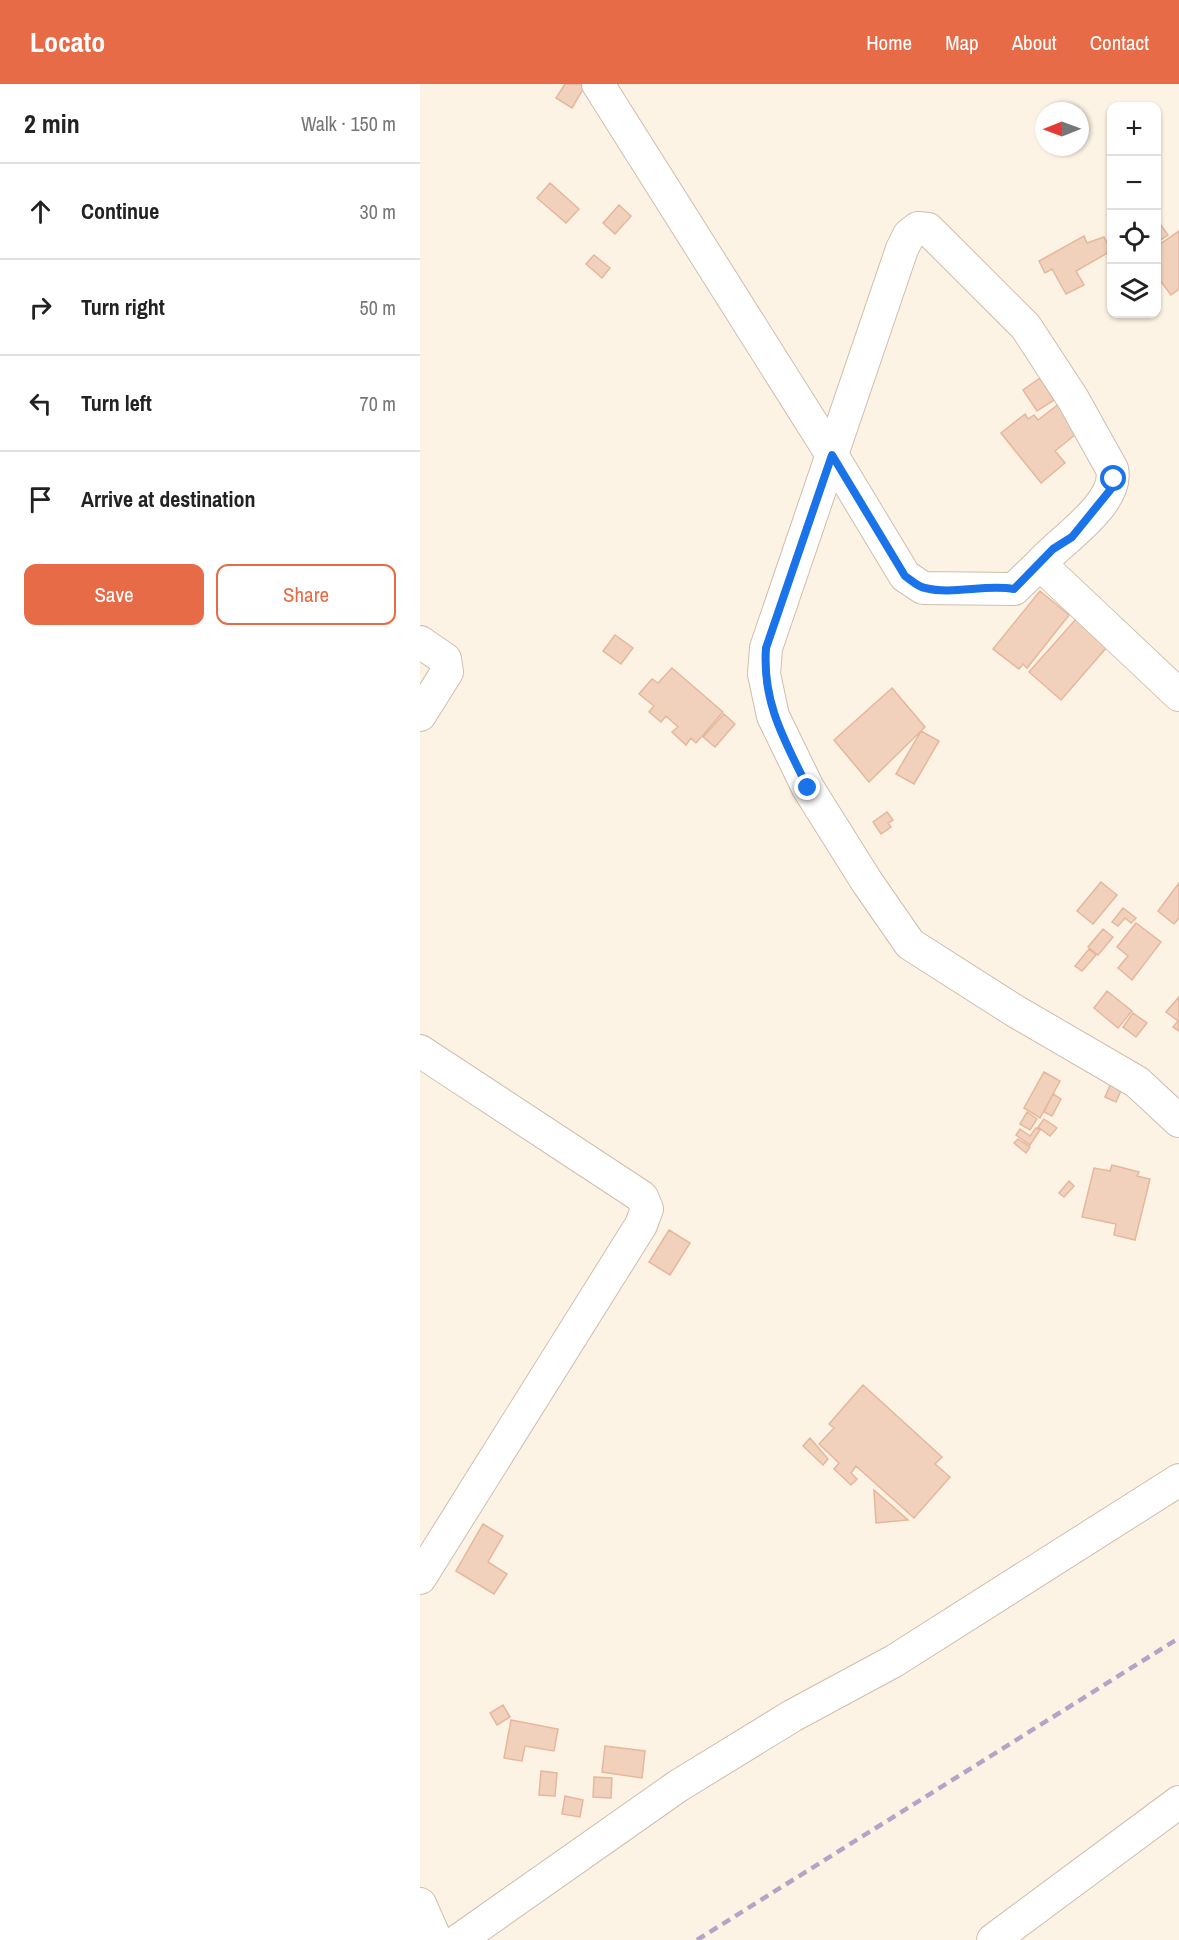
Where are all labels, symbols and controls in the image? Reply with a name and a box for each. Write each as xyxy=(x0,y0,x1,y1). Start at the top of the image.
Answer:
text: Locato xyxy=(30,23,105,61)
text: Home xyxy=(866,28,912,57)
text: Map xyxy=(945,28,979,57)
text: About xyxy=(1012,28,1057,57)
text: Contact xyxy=(1090,28,1149,57)
north arrow xyxy=(1035,102,1089,156)
map controls xyxy=(1107,102,1161,318)
button: + xyxy=(1107,102,1161,156)
text: 2 min xyxy=(24,106,80,141)
text: Walk · 150 m xyxy=(301,110,396,137)
button: − xyxy=(1107,156,1161,210)
icon: ahead xyxy=(24,195,57,228)
text: Continue xyxy=(81,196,159,226)
text: 30 m xyxy=(360,198,396,225)
button: locate xyxy=(1107,210,1161,264)
button: layers xyxy=(1107,264,1161,318)
icon: right xyxy=(24,291,57,324)
text: Turn right xyxy=(81,292,165,322)
text: 50 m xyxy=(360,294,396,321)
icon: left xyxy=(24,387,57,420)
text: Turn left xyxy=(81,388,152,418)
text: 70 m xyxy=(360,390,396,417)
route start xyxy=(1100,465,1126,491)
icon: arrive xyxy=(24,483,57,516)
text: Arrive at destination xyxy=(81,484,255,514)
button: Save xyxy=(24,564,204,625)
button: Share xyxy=(216,564,396,625)
route end xyxy=(794,774,820,800)

